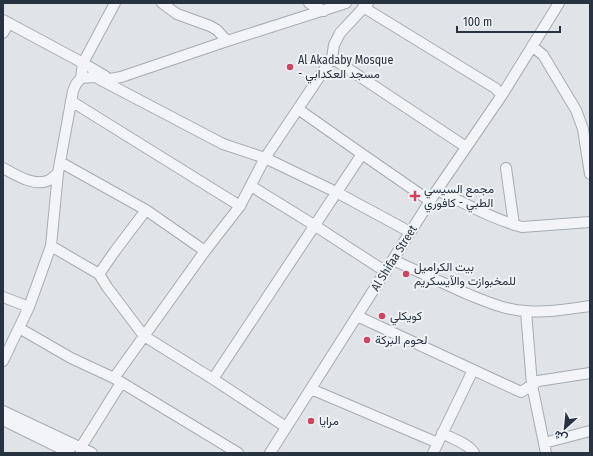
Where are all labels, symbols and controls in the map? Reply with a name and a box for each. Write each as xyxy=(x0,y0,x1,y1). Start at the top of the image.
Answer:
scale bar xyxy=(457,8,560,34)
text: 100 m xyxy=(463,15,492,29)
place label: Al Akadaby Mosque - مسجد العكدابي xyxy=(298,53,393,84)
marker: Al Akadaby Mosque - مسجد العكدابي xyxy=(285,62,295,72)
place label: مجمع السيسي الطبي - كافوري xyxy=(424,182,494,213)
marker: مجمع السيسي الطبي - كافوري xyxy=(409,190,421,202)
street label: Al Shifaa Street xyxy=(368,222,420,294)
place label: بيت الكراميل للمخبوازت والآيسكريم xyxy=(414,260,516,289)
marker: بيت الكراميل للمخبوازت والآيسكريم xyxy=(401,269,411,279)
place label: كويكلي xyxy=(390,309,422,326)
marker: كويكلي xyxy=(377,311,387,321)
place label: لحوم البركة xyxy=(375,333,427,348)
marker: لحوم البركة xyxy=(362,335,372,345)
north arrow xyxy=(545,408,585,448)
place label: مرايا xyxy=(319,414,339,429)
marker: مرايا xyxy=(306,416,316,426)
text: ش xyxy=(552,428,570,445)

